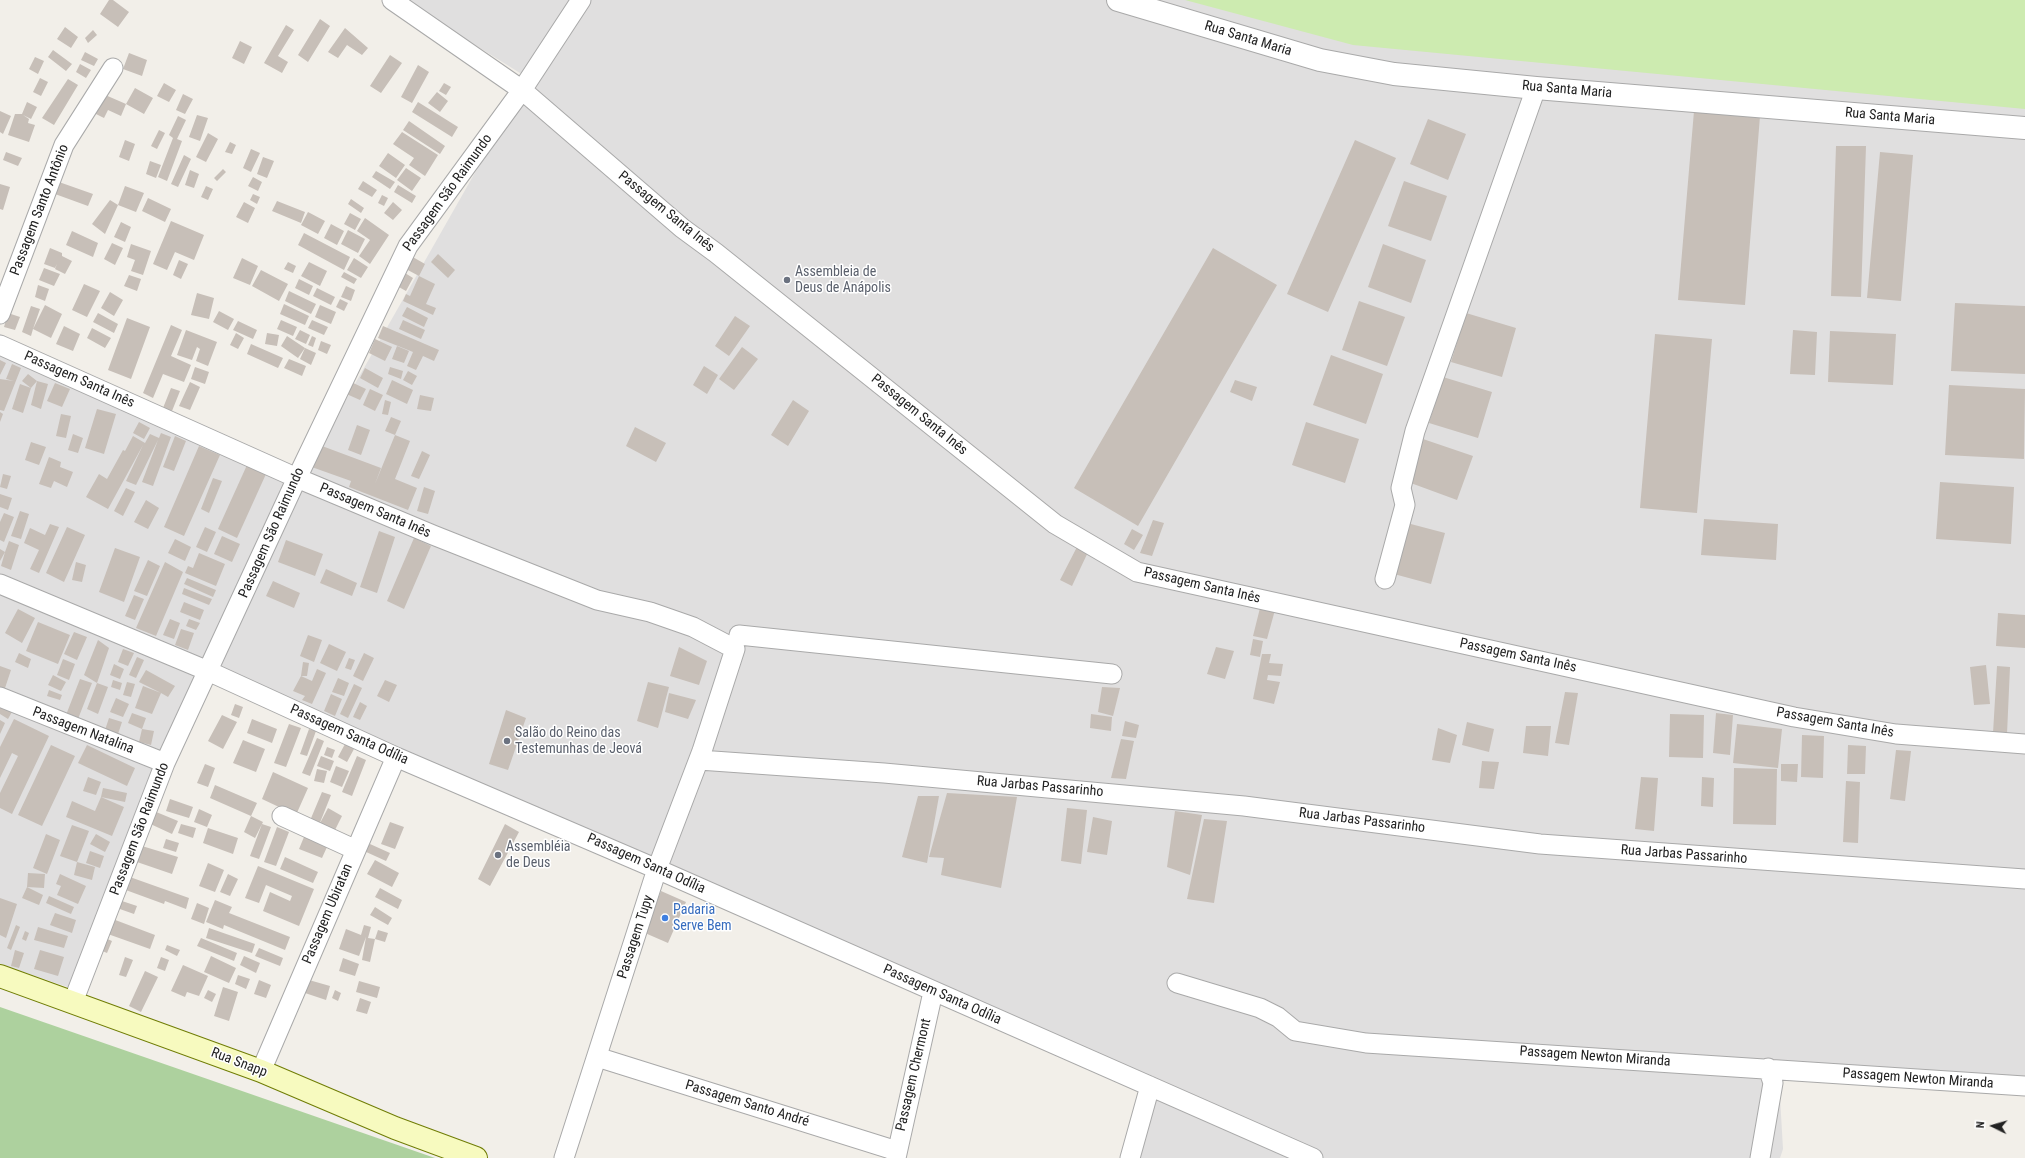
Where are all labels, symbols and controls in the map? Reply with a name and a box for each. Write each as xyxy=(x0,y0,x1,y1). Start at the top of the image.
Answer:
street label: Rua Santa Maria xyxy=(1202,18,1294,60)
street label: Rua Santa Maria xyxy=(1521,78,1613,102)
street label: Rua Santa Maria xyxy=(1844,105,1936,129)
street label: Passagem São Raimundo xyxy=(400,131,496,255)
street label: Passagem Santo Antônio xyxy=(7,142,73,278)
street label: Passagem Santa Inês xyxy=(614,168,718,256)
place label: Assembleia de Deus de Anápolis xyxy=(795,264,891,296)
marker: Assembleia de Deus de Anápolis xyxy=(782,275,792,285)
street label: Passagem Santa Inês xyxy=(21,348,137,412)
street label: Passagem Santa Inês xyxy=(867,371,971,459)
street label: Passagem São Raimundo xyxy=(236,465,308,601)
street label: Passagem Santa Inês xyxy=(317,480,433,542)
street label: Passagem Santa Inês xyxy=(1142,564,1262,608)
street label: Passagem Santa Inês xyxy=(1458,635,1578,677)
street label: Passagem Santa Odília xyxy=(287,701,411,769)
street label: Passagem Natalina xyxy=(30,704,136,758)
street label: Passagem Santa Inês xyxy=(1775,704,1895,742)
place label: Salão do Reino das Testemunhas de Jeová xyxy=(515,725,642,758)
marker: Salão do Reino das Testemunhas de Jeová xyxy=(502,736,512,746)
street label: Passagem São Raimundo xyxy=(107,760,173,898)
street label: Rua Jarbas Passarinho xyxy=(976,773,1104,801)
street label: Rua Jarbas Passarinho xyxy=(1298,805,1426,837)
street label: Passagem Santa Odília xyxy=(584,830,708,898)
place label: Assembléia de Deus xyxy=(506,839,571,872)
street label: Rua Jarbas Passarinho xyxy=(1620,842,1748,868)
marker: Assembléia de Deus xyxy=(493,850,503,860)
street label: Passagem Ubiratan xyxy=(299,861,357,967)
street label: Passagem Tupy xyxy=(615,893,657,981)
place label: Padaria Serve Bem xyxy=(673,902,732,934)
marker: Padaria Serve Bem xyxy=(660,913,670,923)
street label: Passagem Santa Odília xyxy=(880,961,1004,1029)
street label: Passagem Chermont xyxy=(893,1017,935,1133)
street label: Passagem Newton Miranda xyxy=(1519,1043,1671,1071)
street label: Rua Snapp xyxy=(209,1045,269,1081)
street label: Passagem Newton Miranda xyxy=(1842,1065,1994,1093)
street label: Passagem Santo André xyxy=(683,1077,811,1131)
north arrow xyxy=(1973,1106,2013,1146)
text: N xyxy=(1974,1121,1987,1129)

